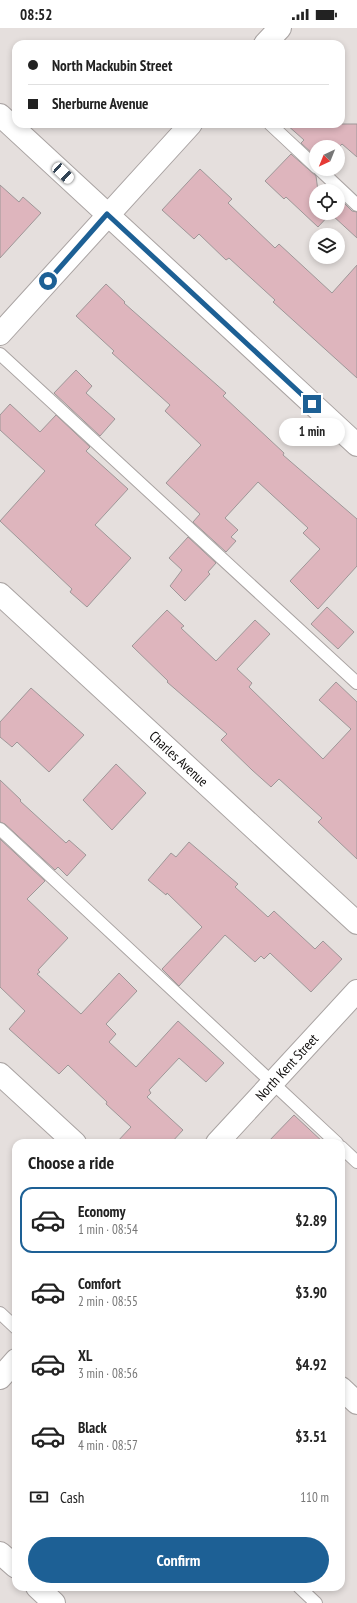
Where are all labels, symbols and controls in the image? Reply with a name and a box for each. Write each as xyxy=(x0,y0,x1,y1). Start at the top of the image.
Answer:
text: 08:52 xyxy=(20,5,52,24)
text: North Mackubin Street xyxy=(52,56,172,75)
text: Sherburne Avenue xyxy=(52,94,149,113)
north arrow xyxy=(309,140,345,176)
map controls xyxy=(309,140,345,264)
car xyxy=(50,160,76,186)
button: locate xyxy=(309,184,345,220)
button: layers xyxy=(309,228,345,264)
route start xyxy=(39,272,57,290)
route end xyxy=(303,395,321,413)
callout: 1 min xyxy=(279,418,345,446)
text: 1 min xyxy=(299,423,325,440)
street label: Charles Avenue xyxy=(145,727,212,790)
street label: North Kent Street xyxy=(251,1030,322,1105)
text: Choose a ride xyxy=(28,1151,114,1174)
icon: car xyxy=(30,1202,66,1238)
text: Economy xyxy=(78,1202,126,1221)
text: $2.89 xyxy=(295,1211,327,1230)
text: 1 min · 08:54 xyxy=(78,1221,138,1238)
icon: car xyxy=(30,1274,66,1310)
text: Comfort xyxy=(78,1274,121,1293)
text: $3.90 xyxy=(295,1283,327,1302)
text: 2 min · 08:55 xyxy=(78,1293,138,1310)
icon: car xyxy=(30,1346,66,1382)
text: XL xyxy=(78,1346,92,1365)
text: $4.92 xyxy=(295,1355,327,1374)
text: 3 min · 08:56 xyxy=(78,1365,138,1382)
icon: car xyxy=(30,1418,66,1454)
text: Black xyxy=(78,1418,107,1437)
text: $3.51 xyxy=(295,1427,327,1446)
text: 4 min · 08:57 xyxy=(78,1437,138,1454)
icon: cash xyxy=(28,1486,50,1508)
text: Cash xyxy=(60,1488,84,1507)
text: 110 m xyxy=(300,1489,329,1506)
button: Confirm xyxy=(28,1537,329,1583)

